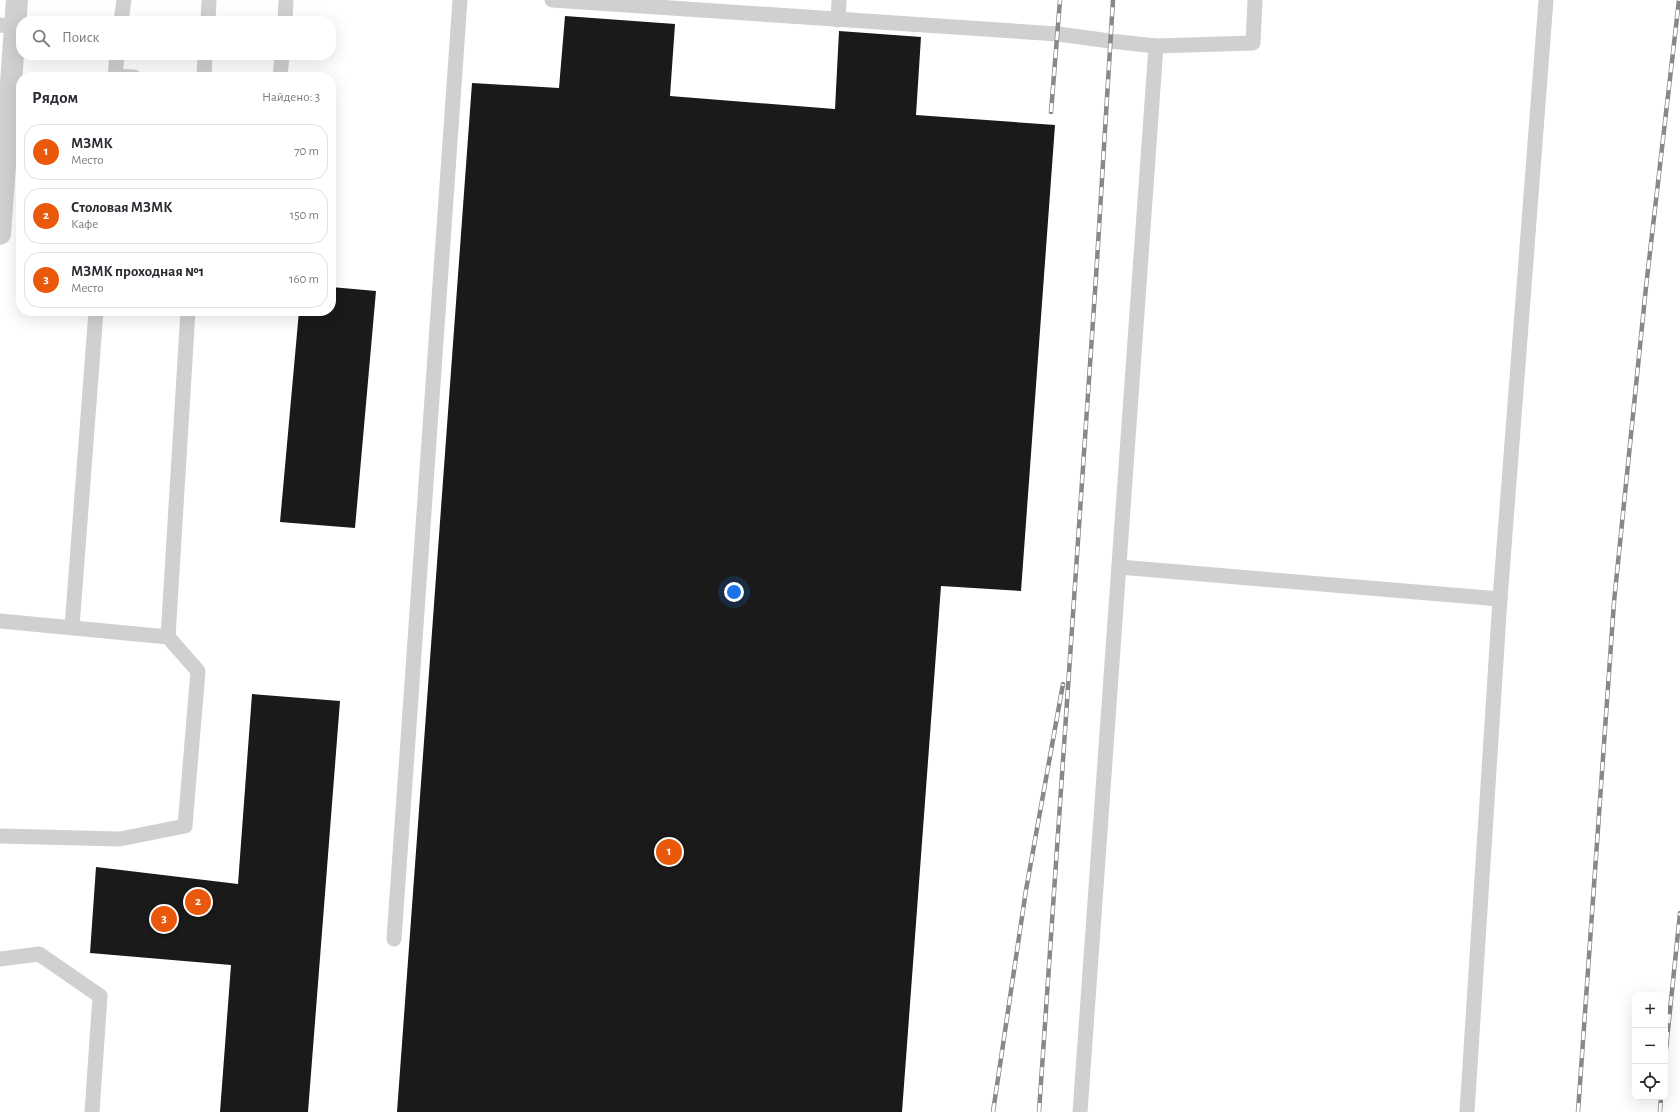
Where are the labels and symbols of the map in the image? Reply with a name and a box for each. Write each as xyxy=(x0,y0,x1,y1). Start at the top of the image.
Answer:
your location xyxy=(724,582,744,602)
pin: 1 xyxy=(656,837,682,867)
pin: 2 xyxy=(185,887,211,917)
pin: 3 xyxy=(151,904,177,934)

